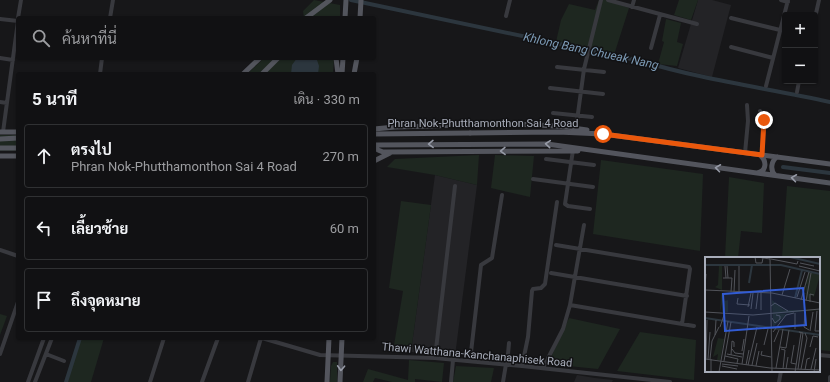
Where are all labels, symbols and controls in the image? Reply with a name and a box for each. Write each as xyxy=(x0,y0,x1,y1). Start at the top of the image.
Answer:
map controls xyxy=(782,12,818,84)
button: + xyxy=(782,12,818,48)
search box xyxy=(16,16,376,60)
icon: search xyxy=(30,27,52,49)
text: ค้นหาที่นี่ xyxy=(62,30,117,48)
water label: Khlong Bang Chueak Nang xyxy=(522,30,660,72)
button: − xyxy=(782,48,818,84)
text: 5 นาที xyxy=(32,89,77,109)
text: เดิน · 330 m xyxy=(294,92,360,107)
route end xyxy=(755,111,773,129)
street label: Phran Nok-Phutthamonthon Sai 4 Road xyxy=(387,117,579,130)
route start xyxy=(594,125,612,143)
one-way arrow xyxy=(428,140,434,148)
one-way arrow xyxy=(545,140,551,149)
text: ตรงไป xyxy=(71,141,112,159)
icon: ahead xyxy=(33,145,55,167)
one-way arrow xyxy=(500,147,506,155)
text: 270 m xyxy=(322,149,359,164)
text: Phran Nok-Phutthamonthon Sai 4 Road xyxy=(71,159,297,174)
one-way arrow xyxy=(715,164,721,173)
one-way arrow xyxy=(790,174,797,183)
icon: left xyxy=(33,217,55,239)
text: เลี้ยวซ้าย xyxy=(71,220,128,238)
text: 60 m xyxy=(330,221,359,236)
inset map xyxy=(705,257,820,372)
icon: arrive xyxy=(33,289,55,311)
text: ถึงจุดหมาย xyxy=(71,292,141,310)
street label: Thawi Watthana-Kanchanaphisek Road xyxy=(381,340,573,370)
one-way arrow xyxy=(336,365,345,371)

